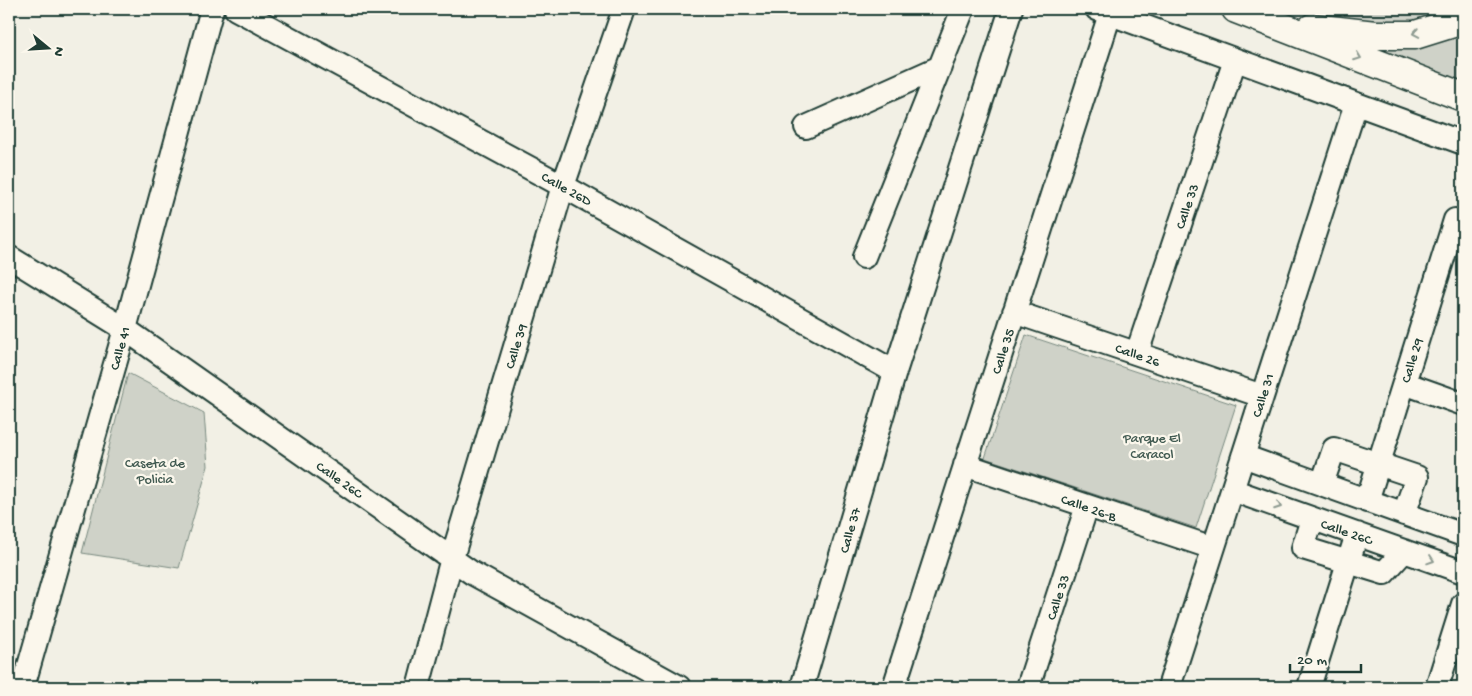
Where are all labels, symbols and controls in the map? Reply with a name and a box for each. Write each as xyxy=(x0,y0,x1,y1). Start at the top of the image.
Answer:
north arrow xyxy=(22,22,72,72)
one-way arrow xyxy=(1412,28,1421,38)
text: N xyxy=(48,44,67,58)
one-way arrow xyxy=(1354,51,1362,61)
street label: Calle 26D xyxy=(538,169,595,211)
street label: Calle 33 xyxy=(1173,182,1204,232)
street label: Calle 39 xyxy=(502,322,532,371)
street label: Calle 41 xyxy=(107,325,136,372)
street label: Calle 35 xyxy=(989,327,1020,377)
street label: Calle 29 xyxy=(1399,336,1428,385)
street label: Calle 26 xyxy=(1113,341,1163,372)
street label: Calle 31 xyxy=(1249,372,1279,420)
park label: Parque El Caracol xyxy=(1122,431,1181,464)
park label: Caseta de Policia xyxy=(125,456,186,489)
street label: Calle 26C xyxy=(312,459,367,504)
street label: Calle 26-B xyxy=(1058,492,1119,527)
one-way arrow xyxy=(1273,501,1281,511)
street label: Calle 37 xyxy=(837,505,866,555)
street label: Calle 26C xyxy=(1318,517,1376,551)
one-way arrow xyxy=(1426,555,1435,565)
street label: Calle 33 xyxy=(1044,573,1075,623)
scale bar xyxy=(1290,641,1361,673)
text: 20 m xyxy=(1297,652,1327,670)

